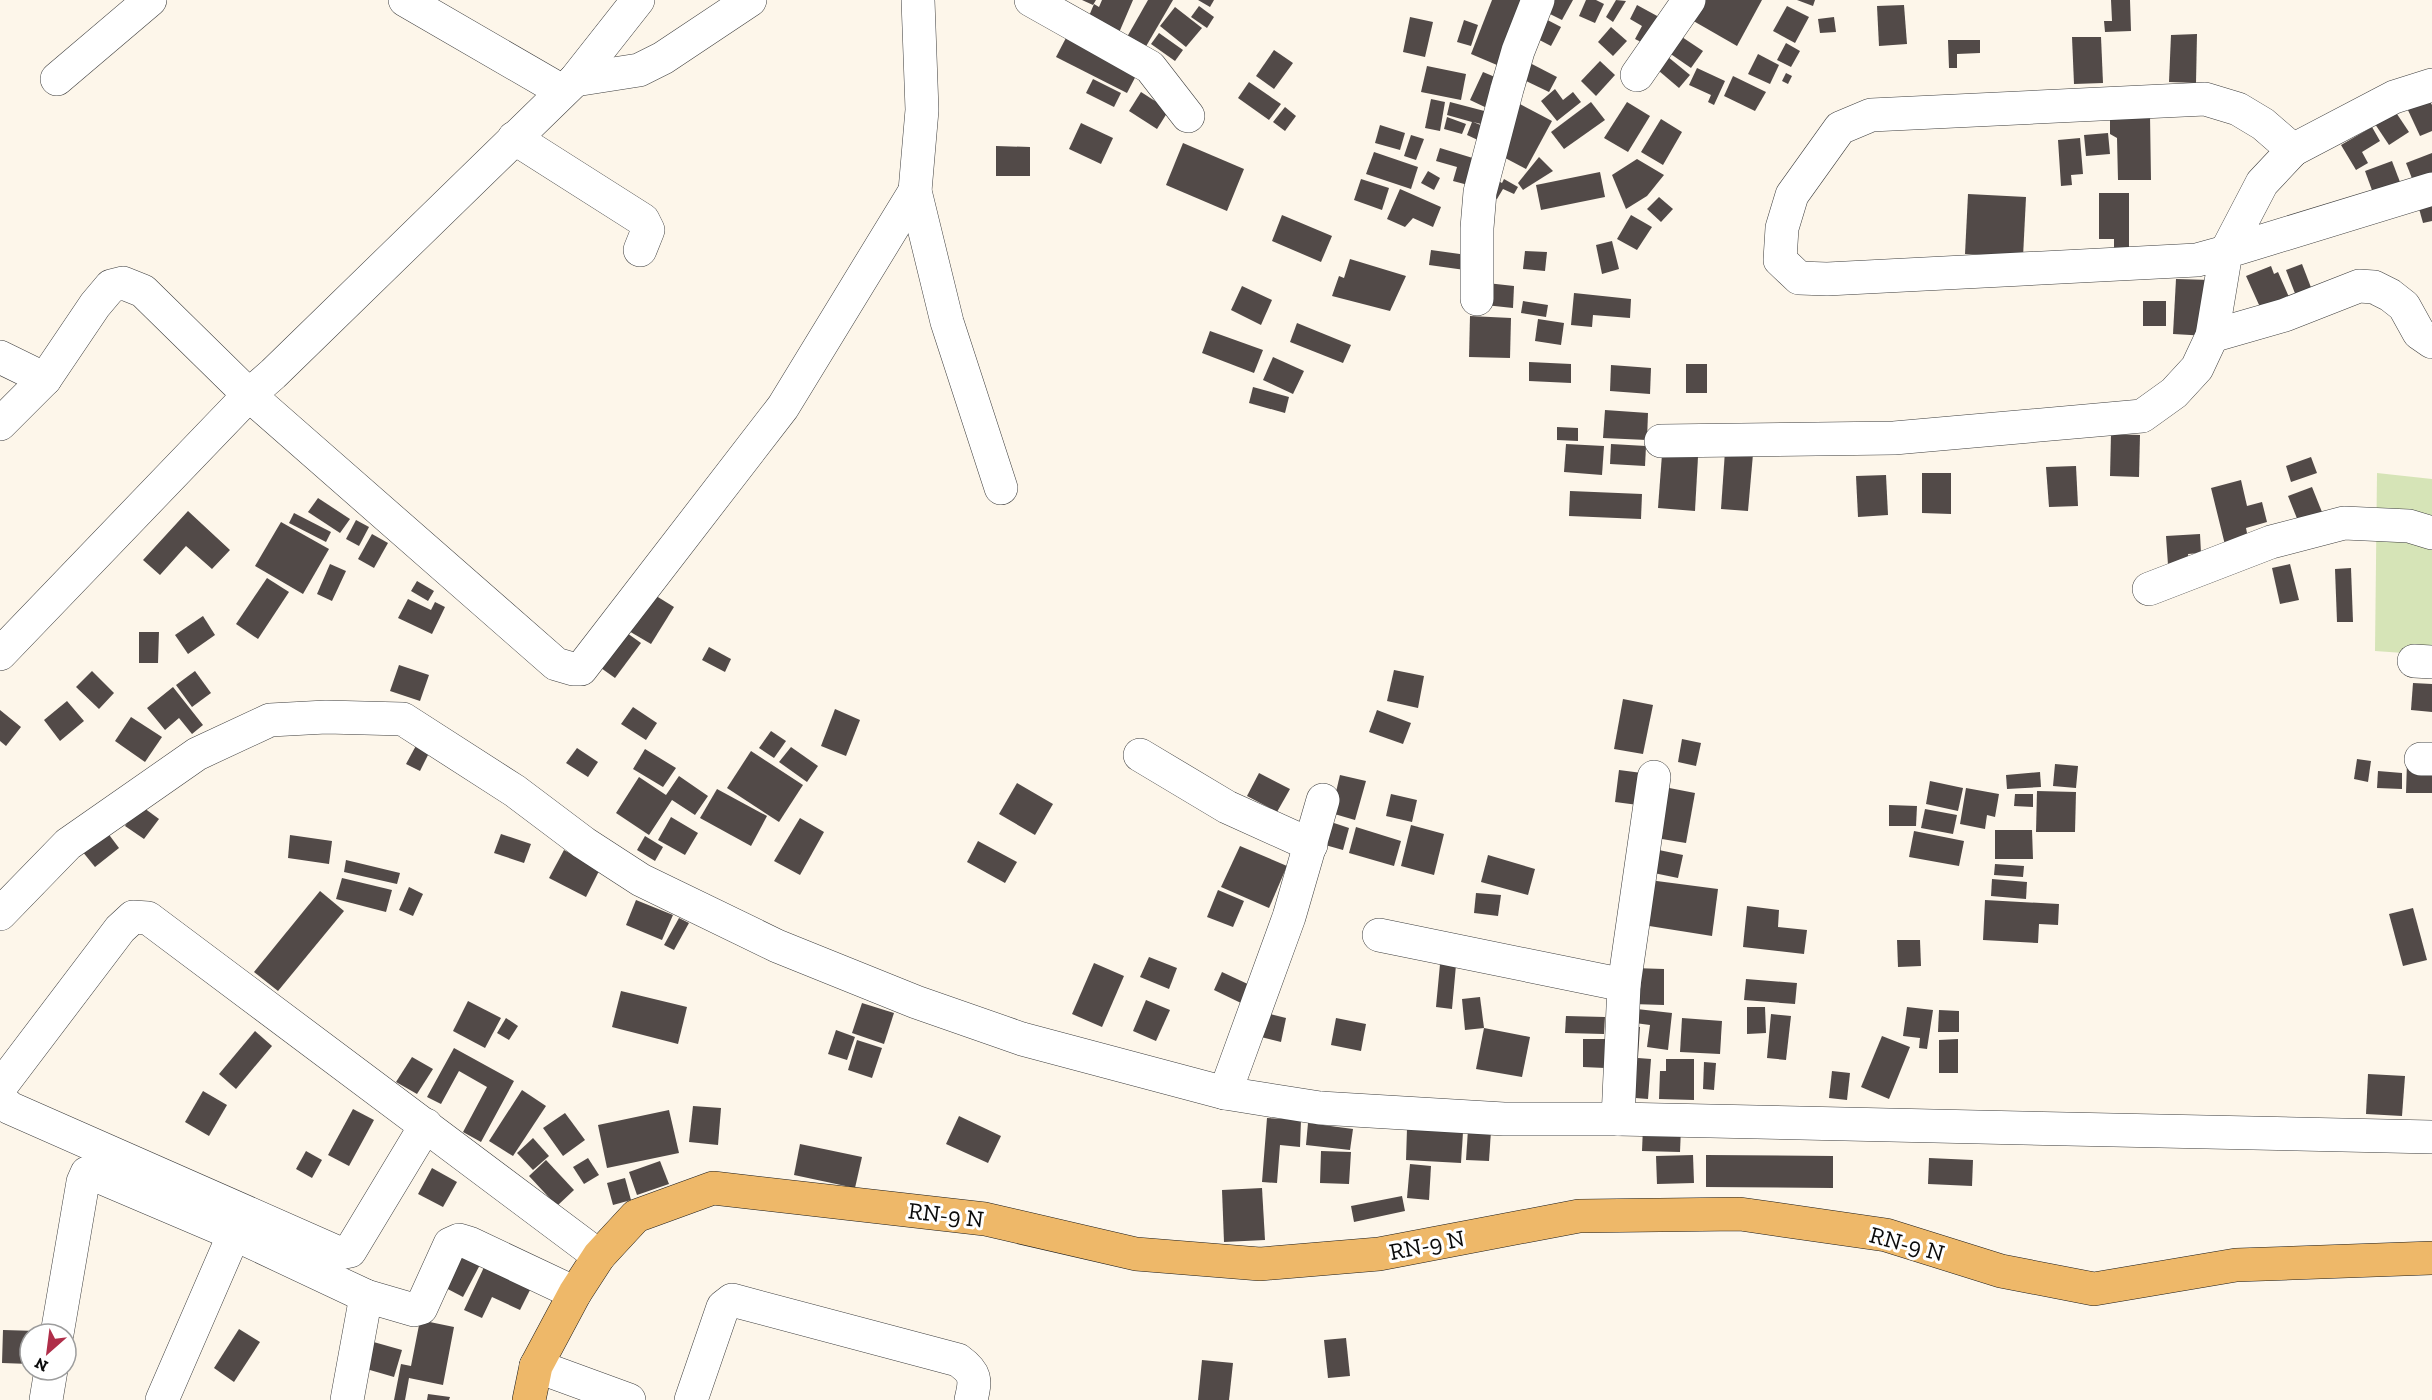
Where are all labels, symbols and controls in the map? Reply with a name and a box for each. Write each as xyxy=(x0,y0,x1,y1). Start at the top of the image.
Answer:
street label: RN-9 N xyxy=(906,1195,986,1234)
street label: RN-9 N xyxy=(1867,1220,1948,1267)
street label: RN-9 N xyxy=(1387,1223,1467,1266)
north arrow xyxy=(18,1322,78,1382)
text: N xyxy=(31,1354,51,1376)

